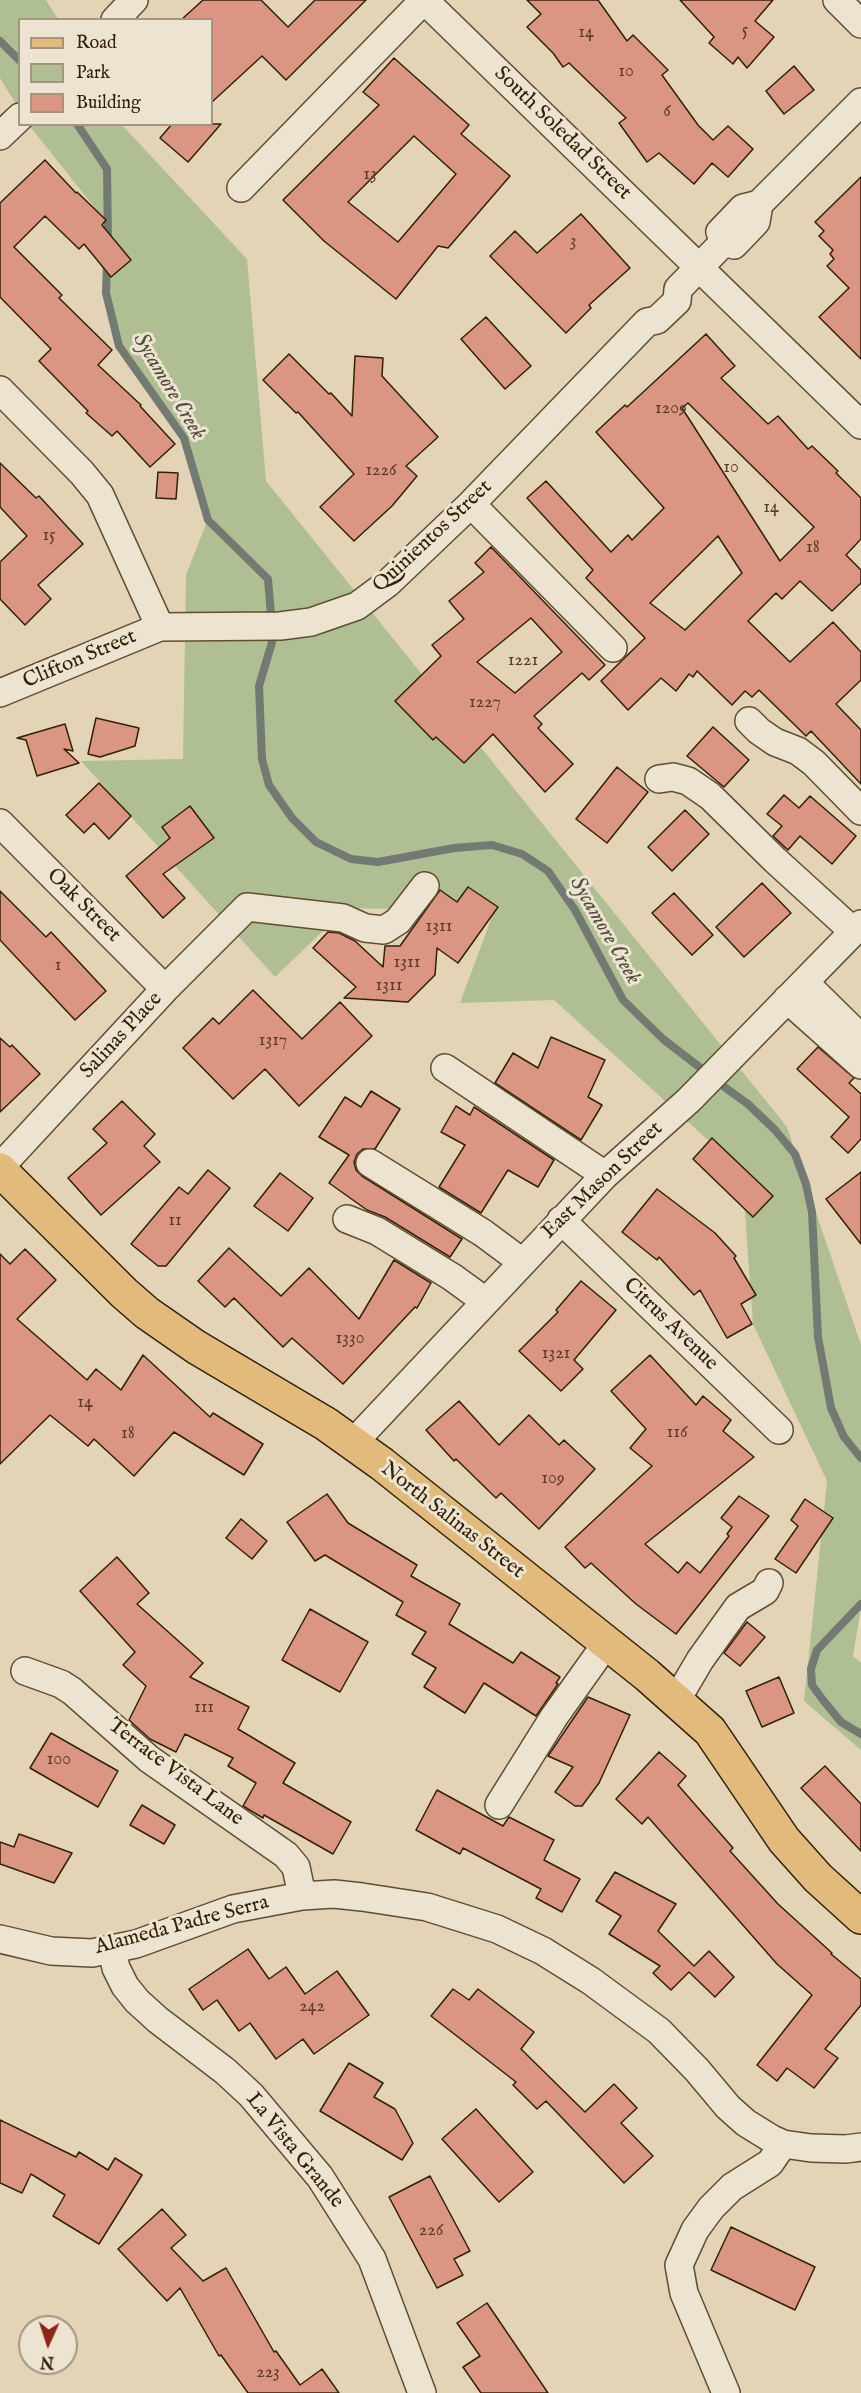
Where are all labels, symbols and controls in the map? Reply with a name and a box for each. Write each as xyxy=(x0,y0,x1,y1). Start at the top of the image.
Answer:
legend xyxy=(18,18,213,126)
house number: 5 xyxy=(742,20,748,42)
house number: 14 xyxy=(578,22,594,44)
text: Road xyxy=(76,32,117,55)
house number: 10 xyxy=(618,61,634,83)
text: Park xyxy=(76,62,110,85)
street label: South Soledad Street xyxy=(488,62,636,206)
text: Building xyxy=(76,92,141,115)
house number: 6 xyxy=(663,101,671,123)
house number: 13 xyxy=(363,164,377,186)
house number: 3 xyxy=(570,231,576,253)
water label: Sycamore Creek xyxy=(126,329,210,445)
house number: 1209 xyxy=(655,398,687,420)
house number: 10 xyxy=(723,457,739,479)
house number: 1226 xyxy=(365,460,397,482)
street label: Quinientos Street xyxy=(368,475,498,599)
house number: 14 xyxy=(763,497,779,519)
house number: 15 xyxy=(42,525,56,547)
house number: 18 xyxy=(806,537,820,559)
street label: Clifton Street xyxy=(20,625,140,695)
house number: 1221 xyxy=(508,650,538,672)
house number: 1227 xyxy=(469,692,501,714)
street label: Oak Street xyxy=(41,864,125,948)
water label: Sycamore Creek xyxy=(563,872,645,990)
house number: 1311 xyxy=(426,916,452,938)
house number: 1311 xyxy=(394,952,420,974)
house number: 1 xyxy=(55,955,61,977)
house number: 1311 xyxy=(376,975,402,997)
street label: Salinas Place xyxy=(76,988,168,1084)
house number: 1317 xyxy=(259,1030,287,1052)
street label: East Mason Street xyxy=(537,1117,669,1245)
house number: 11 xyxy=(168,1210,182,1232)
street label: Citrus Avenue xyxy=(617,1273,723,1377)
house number: 1330 xyxy=(336,1328,364,1350)
house number: 1321 xyxy=(542,1343,570,1365)
house number: 14 xyxy=(77,1392,93,1414)
house number: 116 xyxy=(666,1422,688,1444)
house number: 18 xyxy=(121,1423,135,1445)
street label: North Salinas Street xyxy=(375,1457,529,1585)
house number: 109 xyxy=(541,1468,565,1490)
house number: 111 xyxy=(194,1697,214,1719)
street label: Terrace Vista Lane xyxy=(102,1714,248,1832)
house number: 100 xyxy=(47,1749,71,1771)
street label: Alameda Padre Serra xyxy=(92,1891,272,1961)
house number: 242 xyxy=(299,1996,325,2018)
street label: La Vista Grande xyxy=(240,2088,348,2214)
house number: 226 xyxy=(419,2220,443,2242)
north arrow xyxy=(18,2315,78,2375)
text: N xyxy=(40,2351,55,2371)
house number: 223 xyxy=(256,2362,280,2384)

